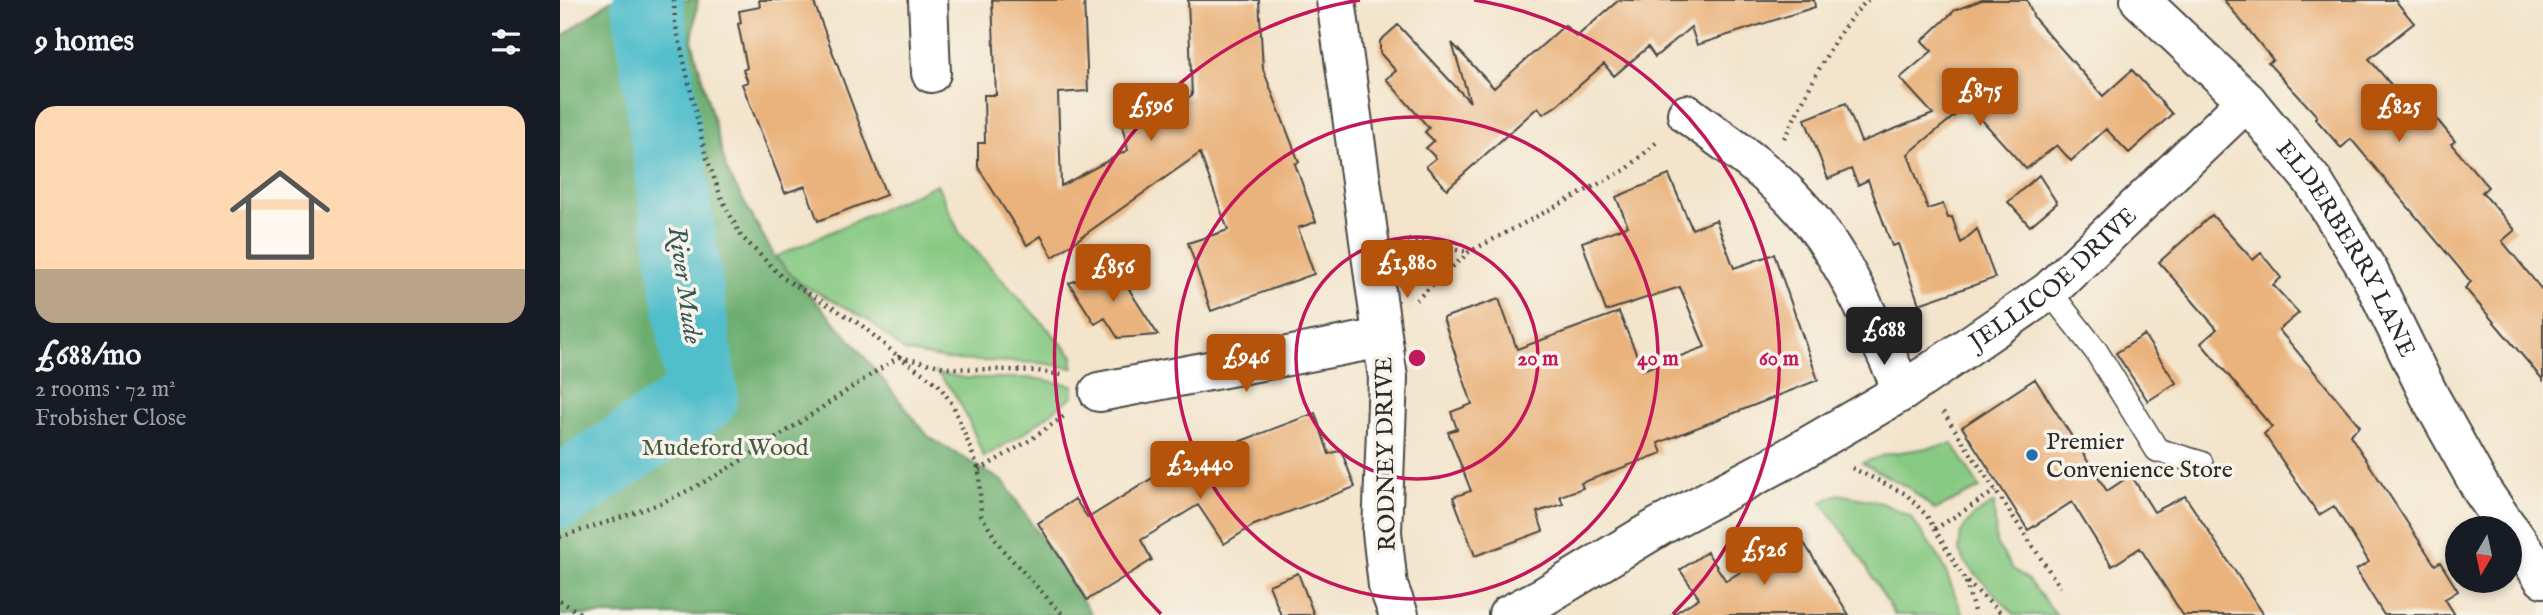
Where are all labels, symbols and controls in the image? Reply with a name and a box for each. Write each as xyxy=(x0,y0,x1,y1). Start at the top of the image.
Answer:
text: 9 homes xyxy=(35,23,134,61)
icon: filters xyxy=(487,23,525,61)
pin: £875 xyxy=(1939,68,2021,128)
text: £875 xyxy=(1958,76,2002,105)
pin: £596 xyxy=(1110,83,1192,143)
pin: £825 xyxy=(2358,85,2440,144)
text: £596 xyxy=(1129,91,1173,120)
text: £825 xyxy=(2377,92,2421,121)
street label: ELDERBERRY LANE xyxy=(2269,134,2422,363)
icon: home xyxy=(217,152,343,278)
street label: JELLICOE DRIVE xyxy=(1961,201,2144,360)
water label: River Mude xyxy=(660,224,709,347)
pin: £1,880 xyxy=(1350,240,1464,300)
pin: £856 xyxy=(1072,244,1154,304)
text: £1,880 xyxy=(1377,248,1437,277)
text: £856 xyxy=(1092,252,1134,281)
pin: £688 xyxy=(1843,308,1925,367)
text: £688 xyxy=(1862,315,1906,344)
pin: £946 xyxy=(1205,334,1287,394)
text: £688/mo xyxy=(35,337,141,375)
text: £946 xyxy=(1223,342,1269,371)
centre of rings xyxy=(1405,346,1429,370)
text: 20 m xyxy=(1518,346,1559,373)
text: 40 m xyxy=(1637,346,1679,373)
text: 60 m xyxy=(1759,346,1800,373)
street label: RODNEY DRIVE xyxy=(1369,356,1404,552)
text: 2 rooms · 72 m² xyxy=(35,375,176,404)
text: Frobisher Close xyxy=(35,404,186,433)
place label: Premier Convenience Store xyxy=(2046,427,2233,486)
park label: Mudeford Wood xyxy=(641,433,809,464)
pin: £2,440 xyxy=(1143,442,1257,501)
marker: Premier Convenience Store xyxy=(2024,447,2040,463)
text: £2,440 xyxy=(1166,449,1234,478)
north arrow xyxy=(2445,516,2522,593)
map controls xyxy=(2445,516,2522,593)
pin: £526 xyxy=(1723,528,1805,587)
text: £526 xyxy=(1742,535,1786,564)

